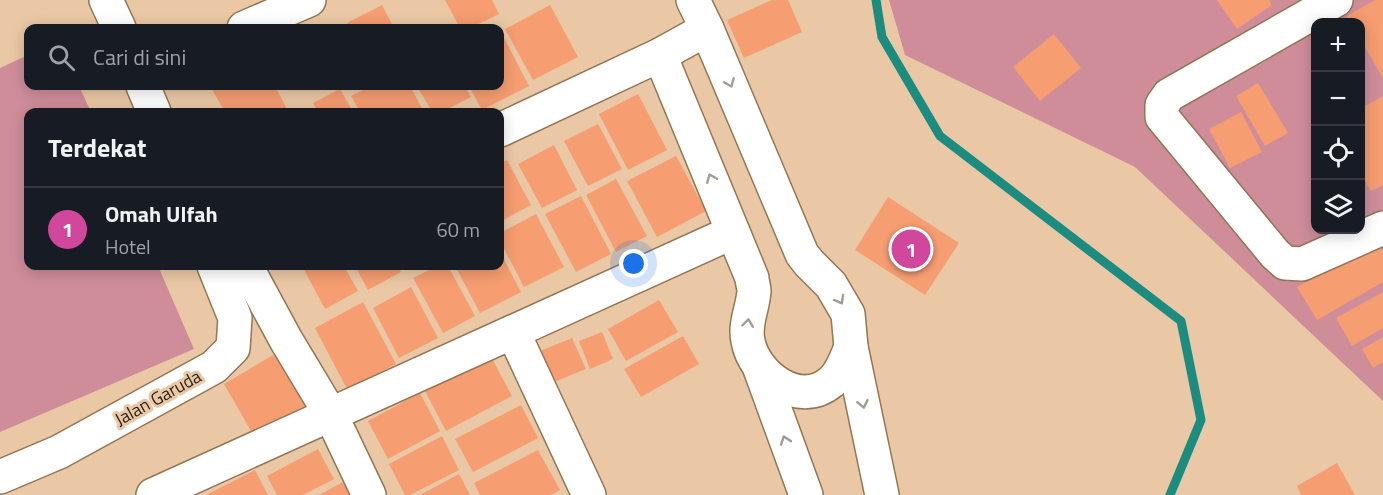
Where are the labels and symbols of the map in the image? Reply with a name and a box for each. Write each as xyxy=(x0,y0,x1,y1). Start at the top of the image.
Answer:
one-way arrow xyxy=(723,77,735,88)
one-way arrow xyxy=(706,173,718,184)
pin: 1 xyxy=(892,226,930,272)
your location xyxy=(619,249,648,278)
one-way arrow xyxy=(833,294,844,304)
one-way arrow xyxy=(741,318,754,328)
street label: Jalan Garuda xyxy=(109,363,206,433)
one-way arrow xyxy=(856,399,869,409)
one-way arrow xyxy=(780,435,793,446)

